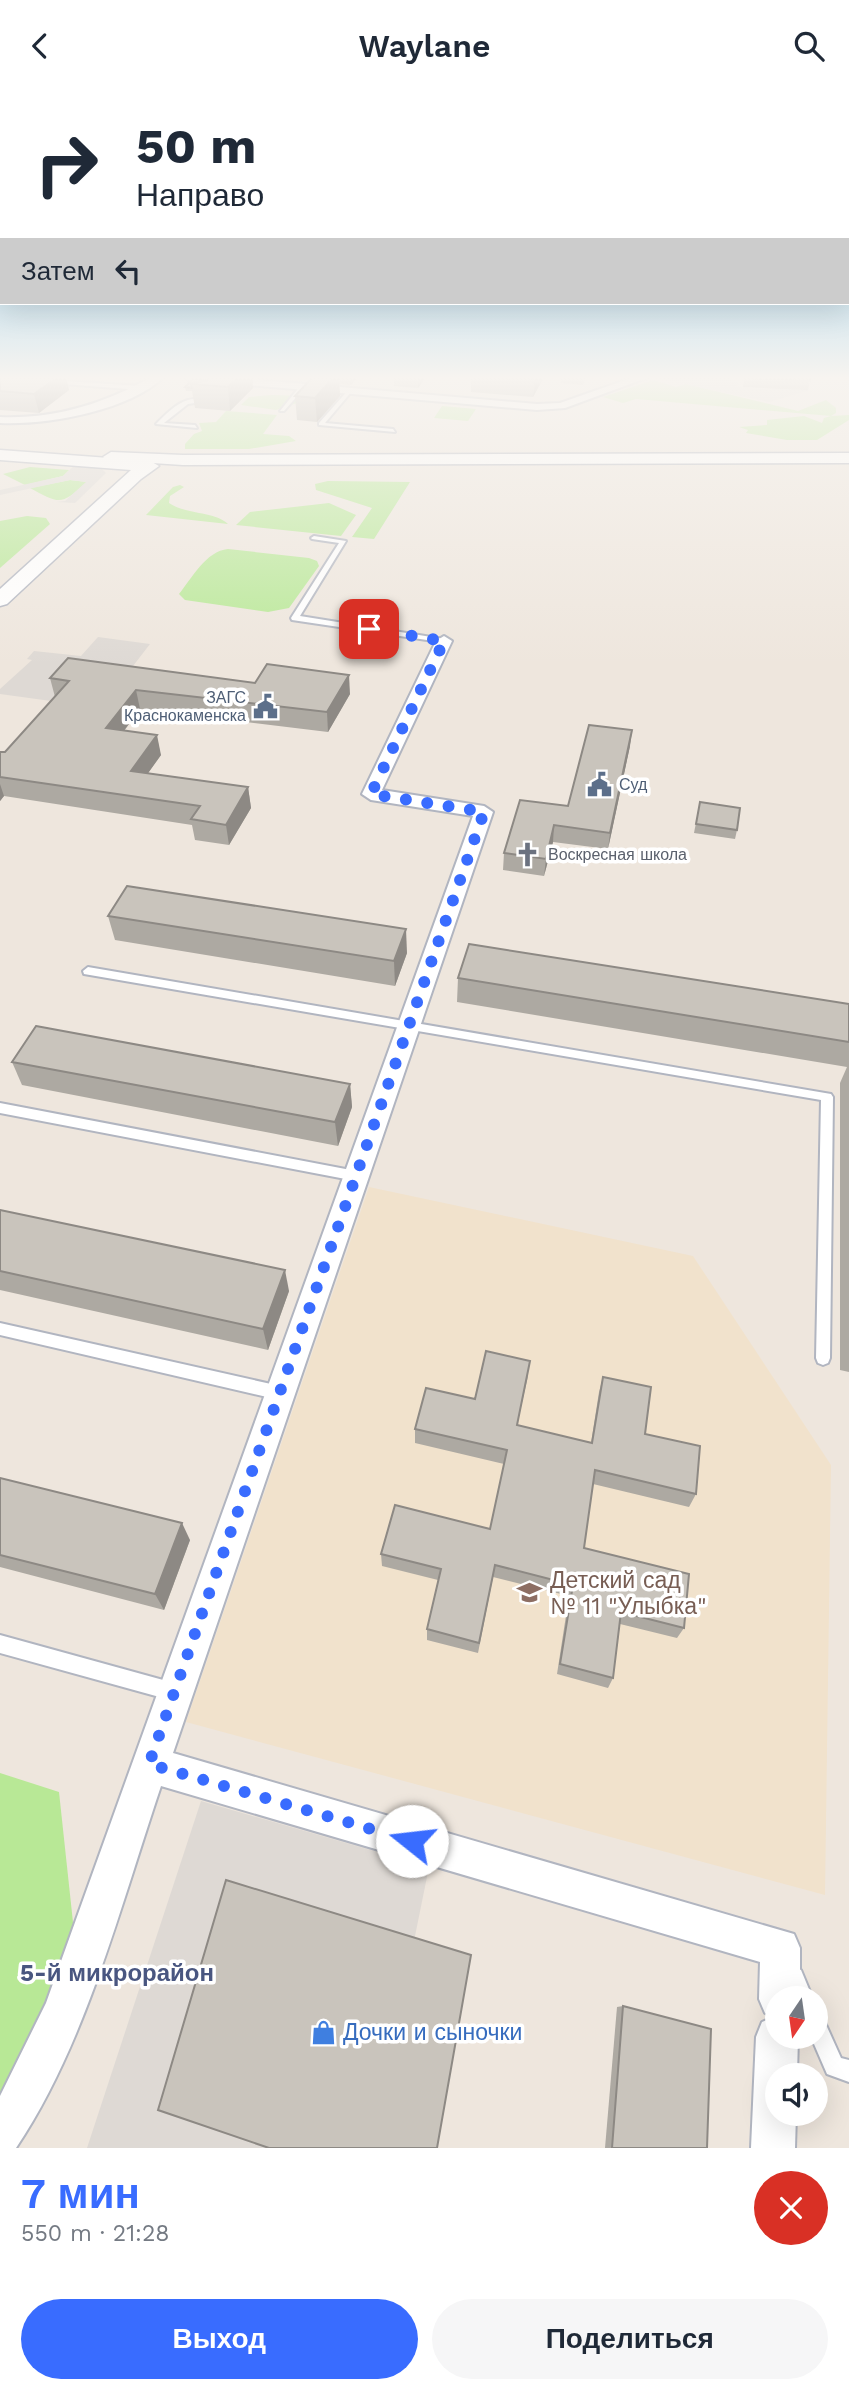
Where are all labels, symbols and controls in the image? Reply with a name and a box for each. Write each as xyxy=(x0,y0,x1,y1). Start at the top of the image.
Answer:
icon: back xyxy=(21,27,59,65)
text: Waylane xyxy=(358,27,491,65)
icon: search xyxy=(790,27,828,65)
text: 50 m xyxy=(136,117,256,175)
icon: right xyxy=(21,119,112,210)
text: Направо xyxy=(136,176,264,214)
icon: left xyxy=(109,252,147,290)
text: Затем xyxy=(21,256,95,286)
pin xyxy=(339,599,399,659)
icon: arrive xyxy=(350,610,388,648)
place label: ЗАГС Краснокаменска xyxy=(124,688,246,725)
public building icon: ЗАГС Краснокаменска xyxy=(252,692,280,720)
public building icon: Суд xyxy=(585,770,613,798)
place label: Суд xyxy=(619,775,648,794)
church icon: Воскресная школа xyxy=(514,840,542,868)
place label: Воскресная школа xyxy=(548,845,687,864)
place label: Детский сад № 11 "Улыбка" xyxy=(550,1567,706,1620)
school or university icon: Детский сад № 11 "Улыбка" xyxy=(516,1579,544,1607)
position arrow xyxy=(375,1804,449,1878)
district label: 5-й микрорайон xyxy=(20,1959,214,1987)
north arrow xyxy=(765,1986,828,2049)
map controls xyxy=(765,1986,828,2126)
shop icon: Дочки и сыночки xyxy=(309,2018,337,2046)
place label: Дочки и сыночки xyxy=(343,2019,522,2046)
button: sound xyxy=(765,2063,828,2126)
text: 7 мин xyxy=(21,2169,140,2218)
button: close xyxy=(754,2171,828,2245)
text: 550 m · 21:28 xyxy=(21,2220,170,2247)
button: Выход xyxy=(21,2299,418,2379)
button: Поделиться xyxy=(432,2299,828,2379)

